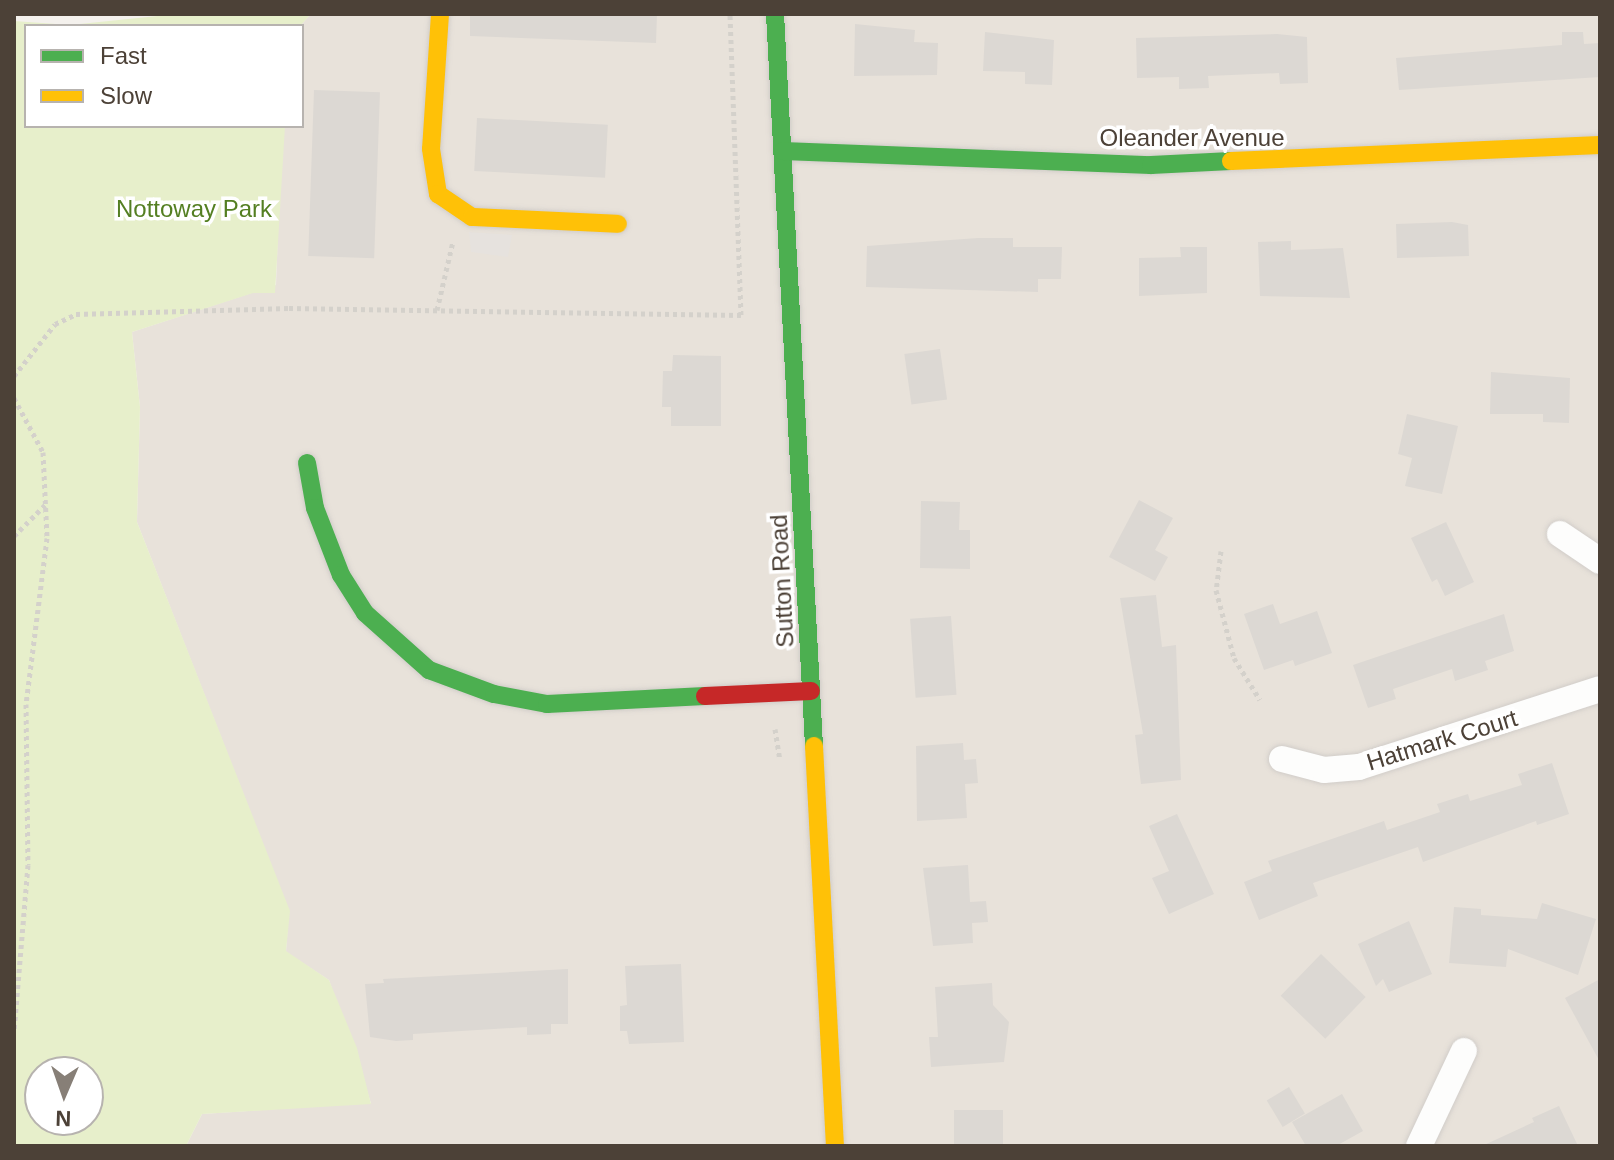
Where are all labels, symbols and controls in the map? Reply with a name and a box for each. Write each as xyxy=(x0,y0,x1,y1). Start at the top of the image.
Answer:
legend xyxy=(24,24,304,128)
text: Fast xyxy=(100,42,147,69)
text: Slow xyxy=(100,82,152,109)
street label: Oleander Avenue xyxy=(1099,124,1285,152)
park label: Nottoway Park xyxy=(116,195,272,223)
street label: Sutton Road xyxy=(764,514,800,648)
street label: Hatmark Court xyxy=(1363,703,1521,777)
north arrow xyxy=(24,1056,104,1136)
text: N xyxy=(55,1106,72,1131)

